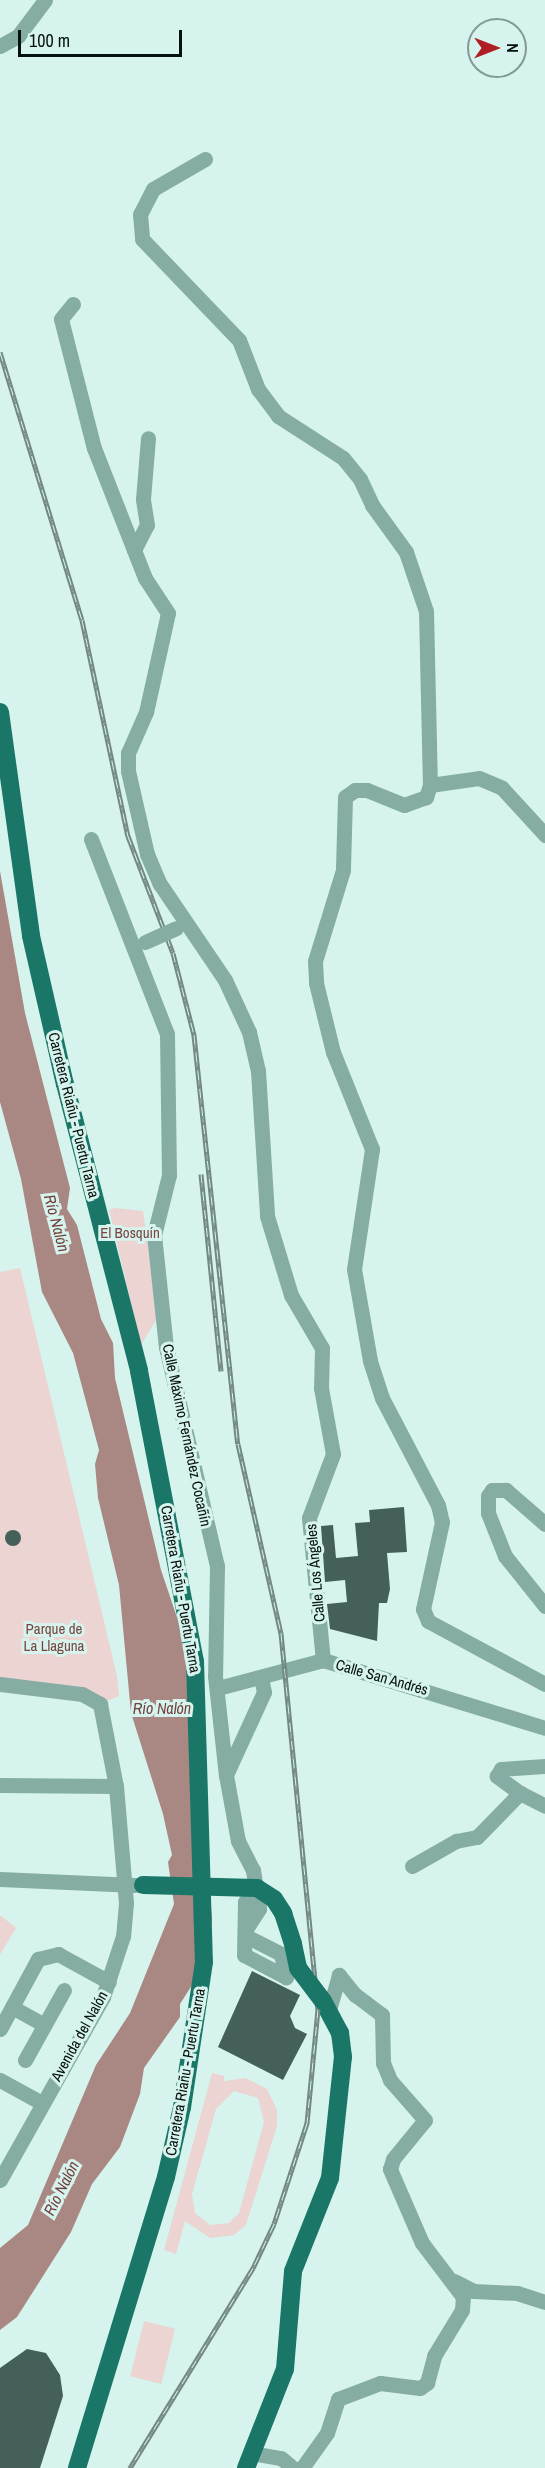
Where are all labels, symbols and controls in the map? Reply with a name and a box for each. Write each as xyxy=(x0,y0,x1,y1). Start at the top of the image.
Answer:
scale bar xyxy=(21,18,184,56)
north arrow xyxy=(467,18,527,78)
text: 100 m xyxy=(29,28,70,53)
text: N xyxy=(502,43,524,53)
street label: Carretera Riañu - Puertu Tarna xyxy=(45,1030,103,1200)
water label: Río Nalón xyxy=(40,1192,74,1254)
park label: El Bosquín xyxy=(100,1224,160,1242)
street label: Calle Máximo Fernández Cocañín xyxy=(159,1342,215,1528)
street label: Carretera Riañu - Puertu Tarna xyxy=(157,1504,205,1674)
street label: Calle Los Ángeles xyxy=(302,1523,328,1623)
park label: Parque de La Llaguna xyxy=(24,1619,84,1654)
street label: Calle San Andrés xyxy=(334,1655,430,1699)
water label: Río Nalón xyxy=(133,1698,191,1718)
street label: Carretera Riañu - Puertu Tarna xyxy=(161,1987,209,2157)
street label: Avenida del Nalón xyxy=(47,1988,111,2084)
water label: Río Nalón xyxy=(39,2158,83,2218)

